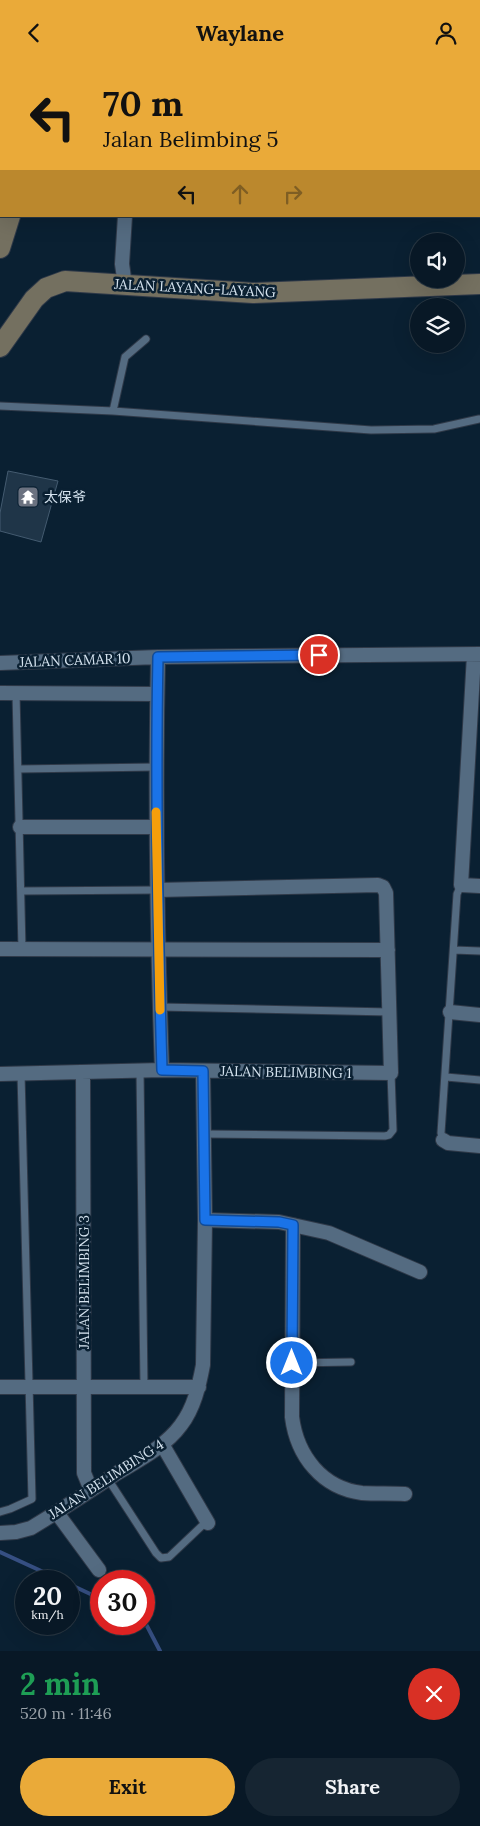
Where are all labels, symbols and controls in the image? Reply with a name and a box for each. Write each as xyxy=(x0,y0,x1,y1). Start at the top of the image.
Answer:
icon: back xyxy=(20,19,48,47)
text: Waylane xyxy=(196,19,284,47)
icon: person xyxy=(432,19,460,47)
text: 70 m xyxy=(103,81,183,126)
icon: left xyxy=(20,85,85,150)
text: Jalan Belimbing 5 xyxy=(103,125,278,153)
icon: left xyxy=(173,180,201,208)
icon: ahead xyxy=(226,180,254,208)
icon: right xyxy=(279,180,307,208)
map controls xyxy=(410,233,465,353)
button: sound xyxy=(410,233,465,288)
street label: JALAN LAYANG-LAYANG xyxy=(113,275,277,301)
button: layers xyxy=(410,298,465,353)
temple icon: 太保爷 xyxy=(16,485,40,509)
place label: 太保爷 xyxy=(44,488,86,506)
pin xyxy=(298,634,340,676)
icon: arrive xyxy=(305,641,333,669)
street label: JALAN CAMAR 10 xyxy=(18,649,131,671)
street label: JALAN BELIMBING 1 xyxy=(219,1062,352,1082)
street label: JALAN BELIMBING 3 xyxy=(75,1215,93,1350)
position arrow xyxy=(265,1336,317,1388)
street label: JALAN BELIMBING 4 xyxy=(44,1435,167,1524)
speed limit sign: 30 xyxy=(90,1570,155,1635)
text: 20 xyxy=(33,1580,62,1612)
text: km/h xyxy=(31,1607,64,1622)
text: 2 min xyxy=(20,1665,100,1703)
button: close xyxy=(408,1668,460,1720)
text: 520 m · 11:46 xyxy=(20,1703,112,1723)
button: Exit xyxy=(20,1758,235,1816)
button: Share xyxy=(245,1758,460,1816)

